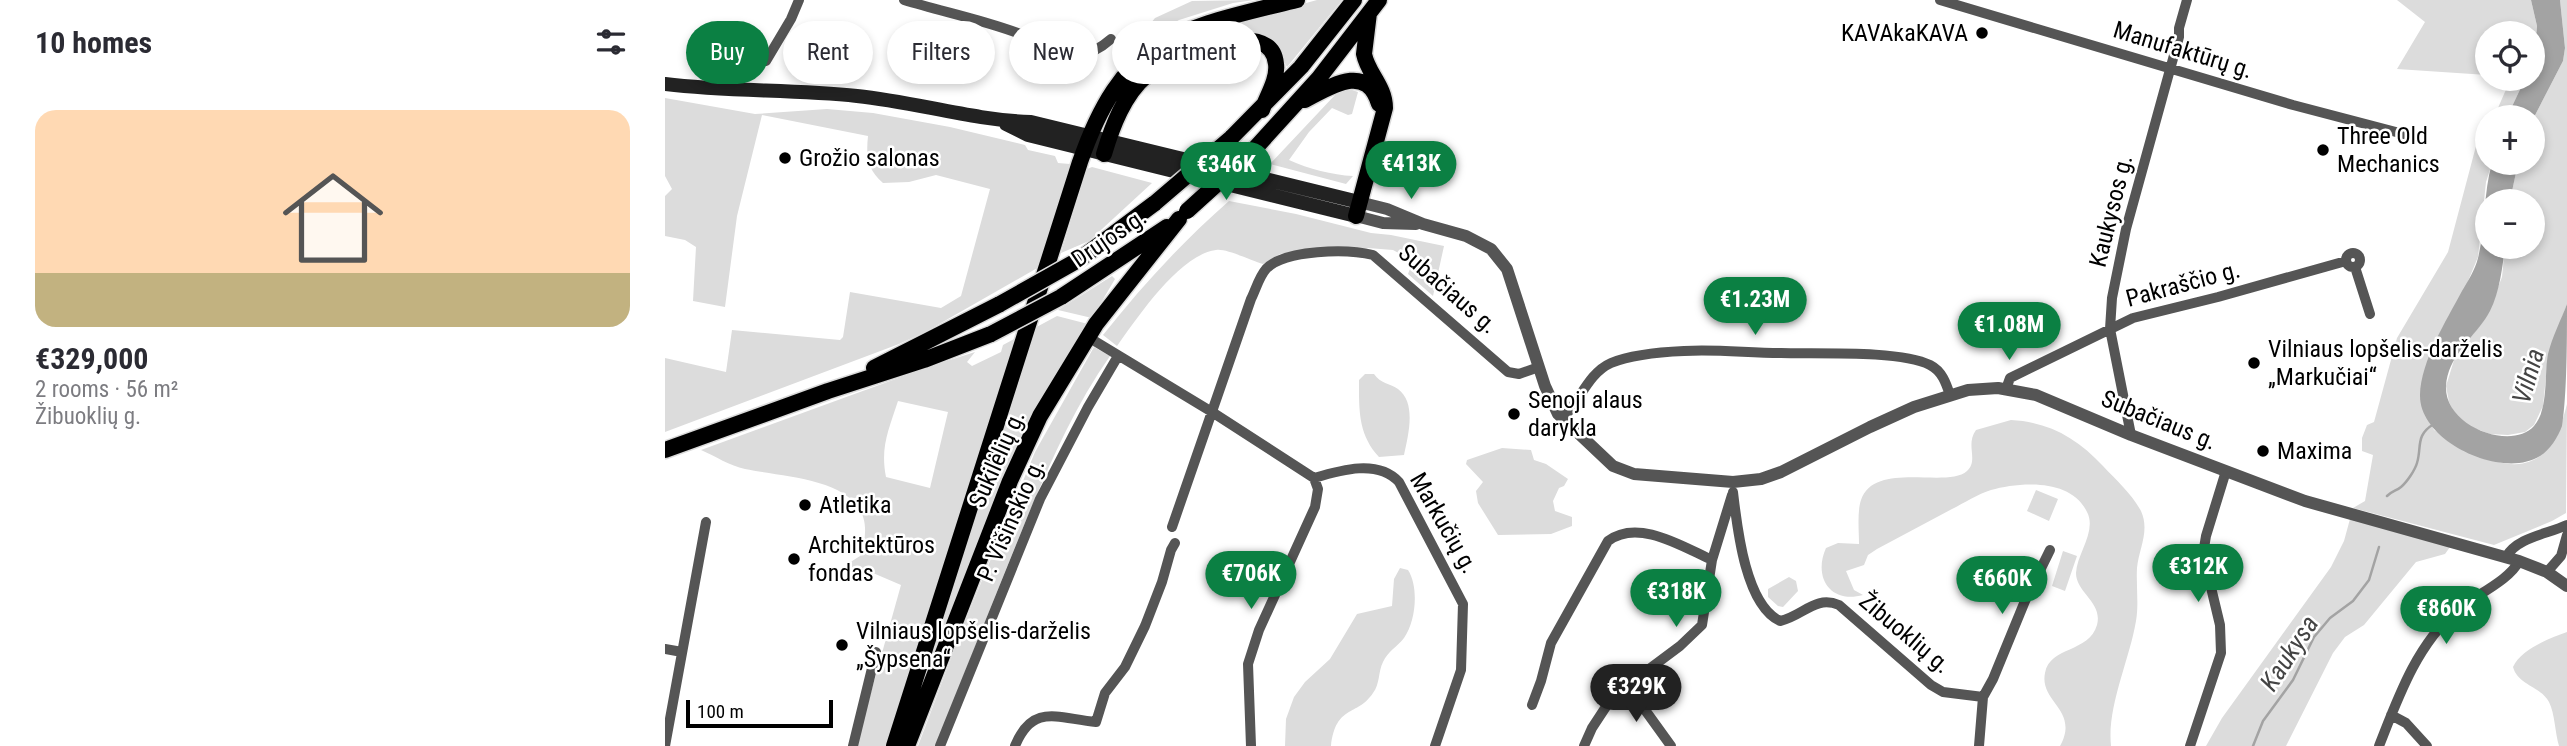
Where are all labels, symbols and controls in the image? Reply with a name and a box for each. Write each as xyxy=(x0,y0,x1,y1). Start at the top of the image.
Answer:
street label: Manufaktūrų g. xyxy=(2110,16,2256,84)
place label: KAVAkaKAVA xyxy=(1841,19,1968,47)
chip: Buy xyxy=(686,21,769,84)
chip: Rent xyxy=(783,21,873,84)
chip: Filters xyxy=(887,21,995,84)
chip: New xyxy=(1009,21,1098,84)
chip: Apartment xyxy=(1112,21,1261,84)
map controls xyxy=(2475,21,2545,259)
button: locate xyxy=(2475,21,2545,91)
icon: filters xyxy=(592,23,630,61)
text: 10 homes xyxy=(35,25,152,60)
marker: KAVAkaKAVA xyxy=(1974,25,1990,41)
button: + xyxy=(2475,105,2545,175)
place label: Three Old Mechanics xyxy=(2337,122,2440,178)
pin: €346K xyxy=(1177,142,1275,202)
pin: €413K xyxy=(1362,142,1460,201)
marker: Three Old Mechanics xyxy=(2315,142,2331,158)
place label: Grožio salonas xyxy=(799,144,940,172)
marker: Grožio salonas xyxy=(777,150,793,166)
text: €413K xyxy=(1381,150,1441,177)
text: €346K xyxy=(1196,151,1256,178)
street label: Kaukysos g. xyxy=(2084,152,2138,270)
icon: home xyxy=(270,155,396,281)
button: − xyxy=(2475,189,2545,259)
street label: Drujos g. xyxy=(1066,203,1152,273)
street label: Subačiaus g. xyxy=(1393,239,1503,339)
street label: Pakraščio g. xyxy=(2123,255,2243,313)
pin: €1.23M xyxy=(1698,278,1812,337)
text: €1.23M xyxy=(1720,286,1790,313)
pin: €1.08M xyxy=(1952,302,2066,362)
text: €1.08M xyxy=(1974,311,2044,338)
place label: Vilniaus lopšelis-darželis „Markučiai“ xyxy=(2268,335,2503,391)
text: €329,000 xyxy=(35,341,148,376)
water label: Vilnia xyxy=(2506,345,2550,407)
marker: Vilniaus lopšelis-darželis „Markučiai“ xyxy=(2246,355,2262,371)
text: 2 rooms · 56 m² xyxy=(35,376,178,403)
street label: Subačiaus g. xyxy=(2097,384,2221,456)
place label: Senoji alaus darykla xyxy=(1528,386,1643,442)
text: Žibuoklių g. xyxy=(35,403,141,430)
street label: Sukilėlių g. xyxy=(963,406,1031,512)
marker: Senoji alaus darykla xyxy=(1506,406,1522,422)
place label: Maxima xyxy=(2277,437,2352,465)
marker: Maxima xyxy=(2255,443,2271,459)
street label: P. Višinskio g. xyxy=(971,454,1051,586)
street label: Markučių g. xyxy=(1404,468,1484,578)
place label: Atletika xyxy=(819,491,891,519)
marker: Atletika xyxy=(797,497,813,513)
place label: Architektūros fondas xyxy=(808,531,935,587)
pin: €312K xyxy=(2149,544,2247,604)
marker: Architektūros fondas xyxy=(786,551,802,567)
pin: €706K xyxy=(1202,552,1300,611)
text: €312K xyxy=(2168,553,2228,580)
pin: €660K xyxy=(1953,556,2051,616)
text: €706K xyxy=(1221,560,1281,587)
text: €660K xyxy=(1972,565,2032,592)
pin: €318K xyxy=(1627,570,1725,629)
text: €318K xyxy=(1646,578,1706,605)
pin: €860K xyxy=(2397,586,2495,646)
street label: Žibuoklių g. xyxy=(1854,587,1956,679)
text: €860K xyxy=(2416,595,2476,622)
water label: Kaukysa xyxy=(2254,610,2324,696)
place label: Vilniaus lopšelis-darželis „Šypsena“ xyxy=(856,617,1091,673)
marker: Vilniaus lopšelis-darželis „Šypsena“ xyxy=(834,637,850,653)
pin: €329K xyxy=(1587,664,1685,724)
text: €329K xyxy=(1606,673,1666,700)
scale bar xyxy=(686,697,833,729)
text: 100 m xyxy=(697,700,744,723)

